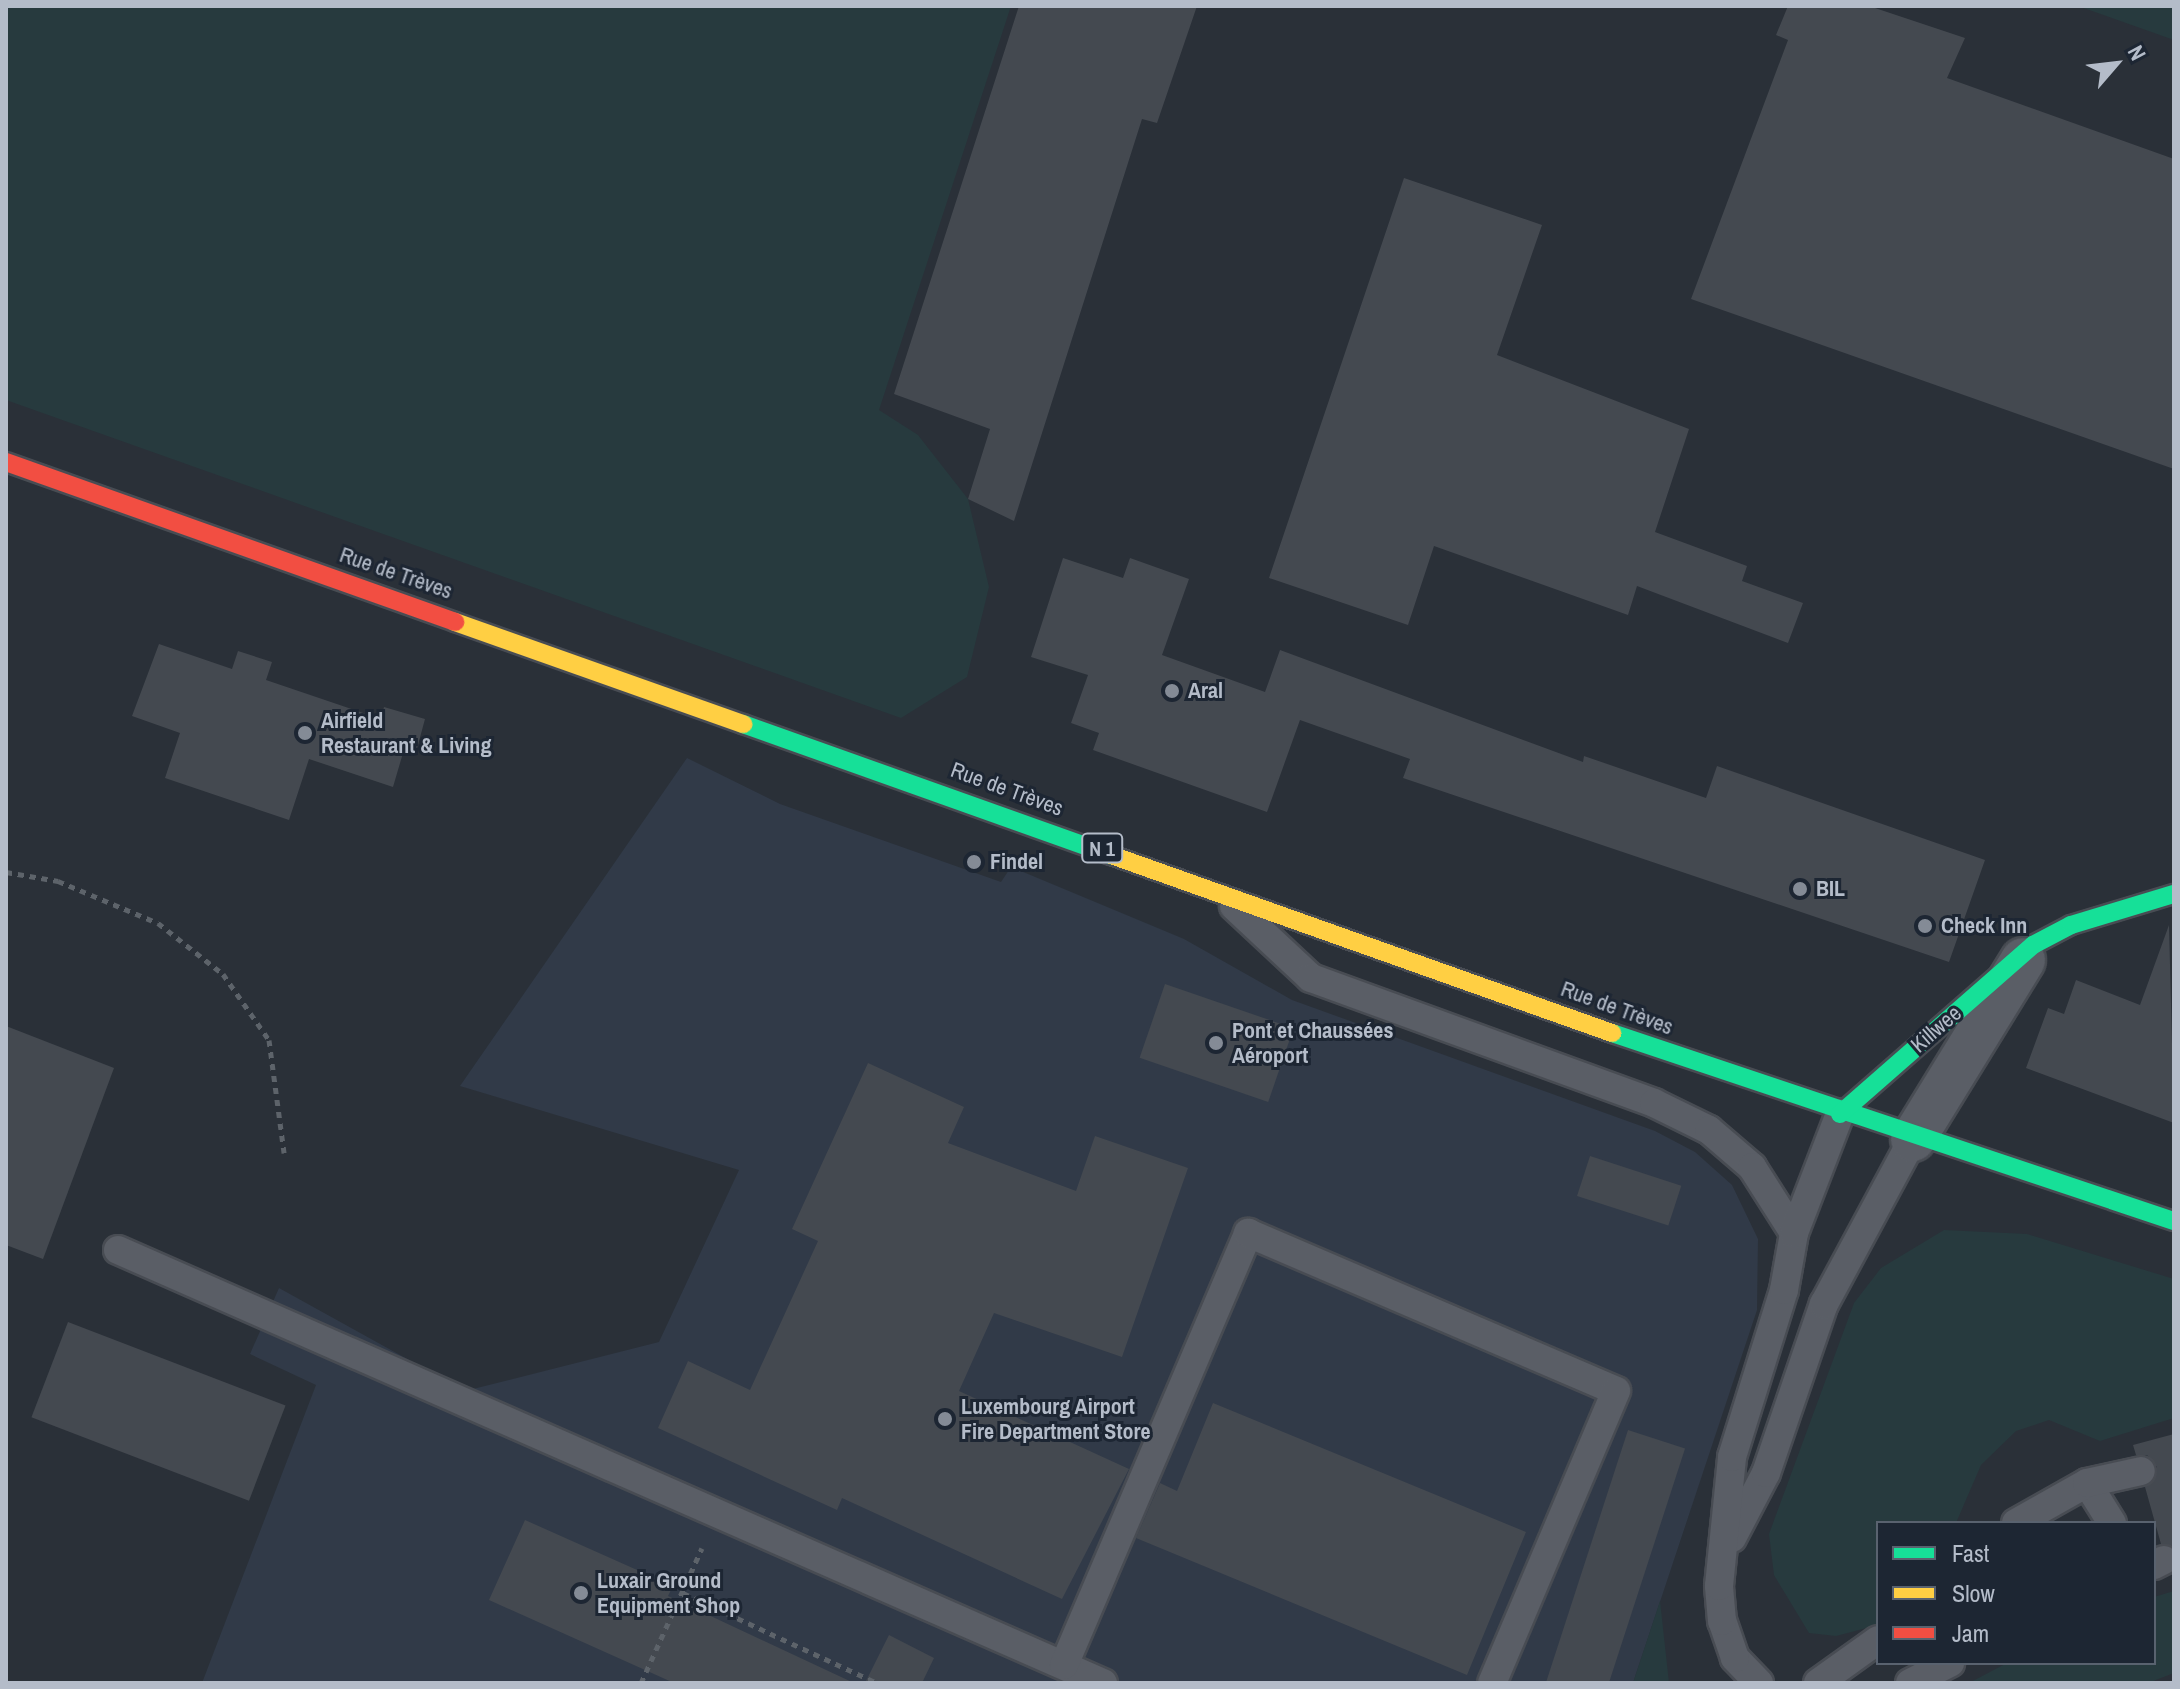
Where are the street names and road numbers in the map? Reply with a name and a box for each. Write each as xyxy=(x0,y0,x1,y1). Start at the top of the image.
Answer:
street label: Rue de Trèves xyxy=(336,541,456,605)
street label: Rue de Trèves xyxy=(947,756,1067,822)
road number: N 1 xyxy=(1080,832,1124,864)
street label: Rue de Trèves xyxy=(1557,975,1677,1041)
street label: Killwee xyxy=(1905,1000,1967,1058)

